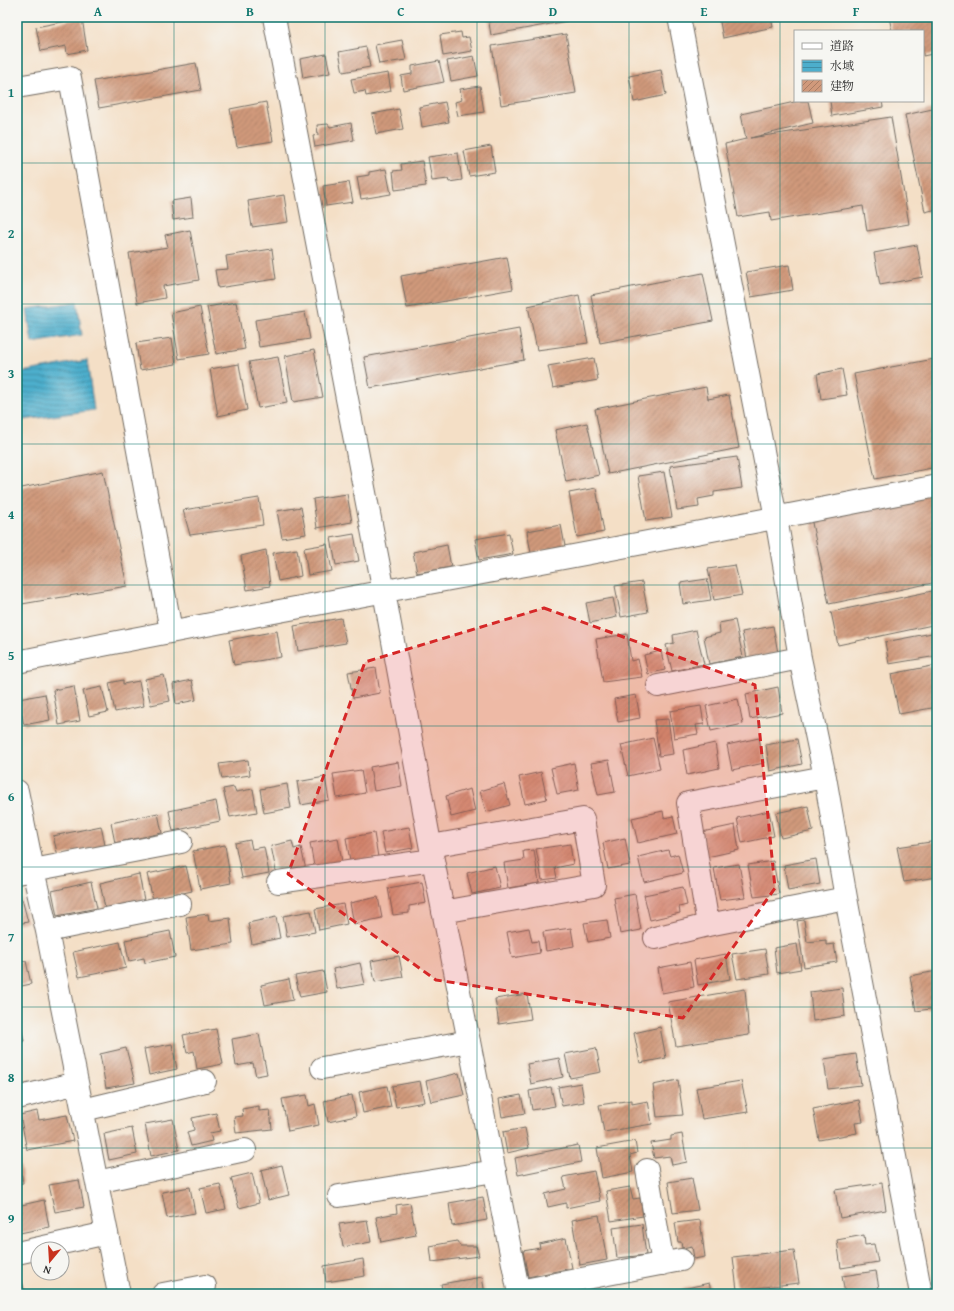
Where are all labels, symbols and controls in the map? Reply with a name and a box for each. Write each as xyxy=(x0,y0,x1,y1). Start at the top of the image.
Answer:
text: A xyxy=(94,2,103,21)
text: B xyxy=(246,2,254,21)
text: C xyxy=(397,2,405,21)
text: D xyxy=(549,2,557,21)
text: E xyxy=(701,2,708,21)
text: F xyxy=(853,2,860,21)
legend xyxy=(794,30,924,102)
text: 道路 xyxy=(830,37,854,54)
text: 水域 xyxy=(830,57,854,74)
text: 建物 xyxy=(830,77,854,94)
text: 1 xyxy=(8,83,14,102)
text: 2 xyxy=(8,224,15,243)
text: 3 xyxy=(8,364,14,383)
text: 4 xyxy=(8,505,15,524)
text: 5 xyxy=(8,646,15,665)
text: 6 xyxy=(8,787,15,806)
text: 7 xyxy=(8,928,15,947)
text: 8 xyxy=(8,1068,15,1087)
text: 9 xyxy=(8,1209,15,1228)
north arrow xyxy=(30,1241,70,1281)
text: N xyxy=(40,1262,53,1279)

